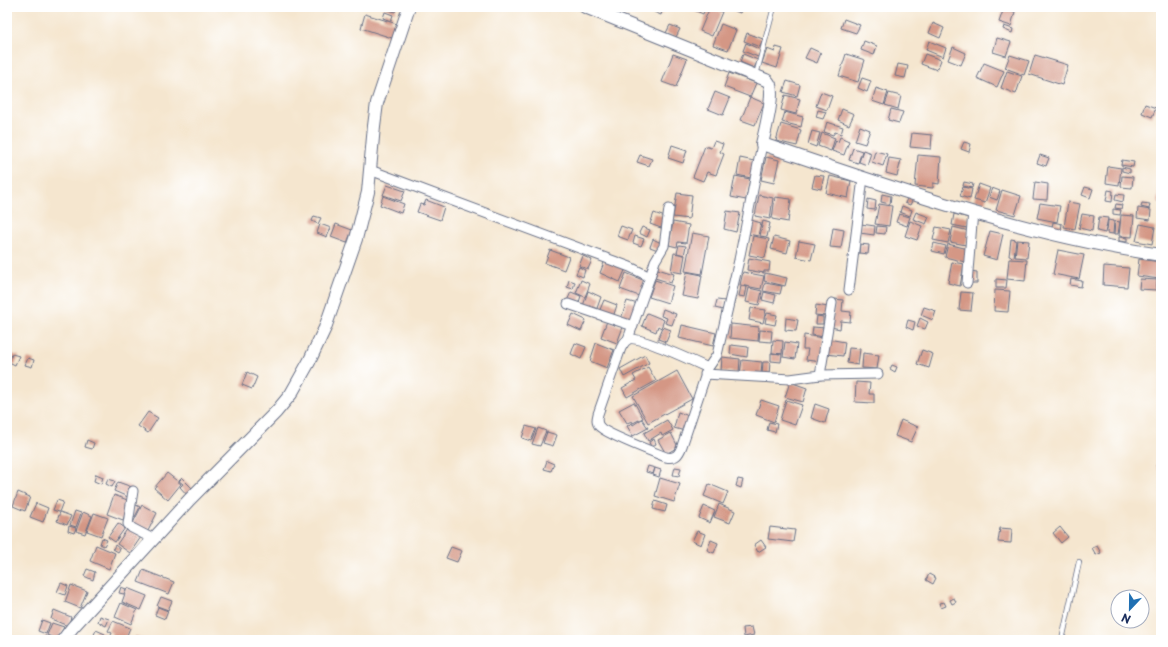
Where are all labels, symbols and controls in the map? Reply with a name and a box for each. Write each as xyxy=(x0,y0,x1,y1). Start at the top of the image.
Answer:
north arrow xyxy=(1110,589,1150,629)
text: N xyxy=(1119,609,1133,628)

